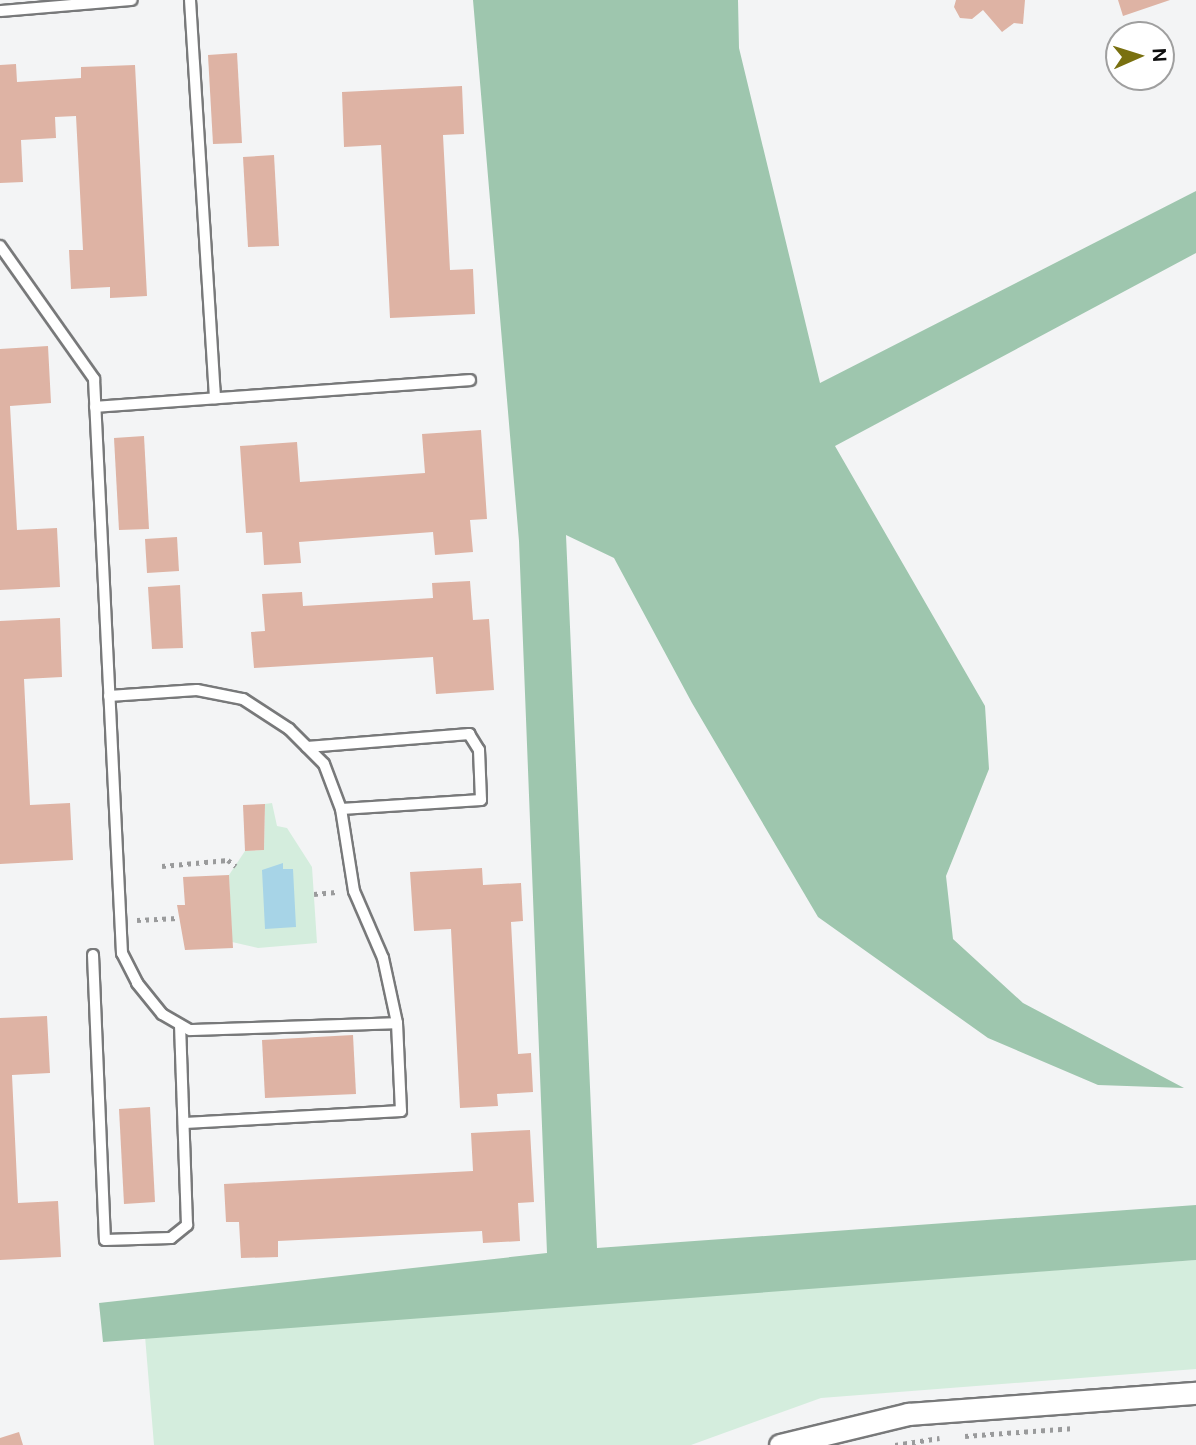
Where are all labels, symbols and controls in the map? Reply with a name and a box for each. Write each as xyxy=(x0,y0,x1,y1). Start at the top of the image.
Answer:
north arrow xyxy=(1105,21,1175,91)
text: N xyxy=(1147,47,1172,63)

